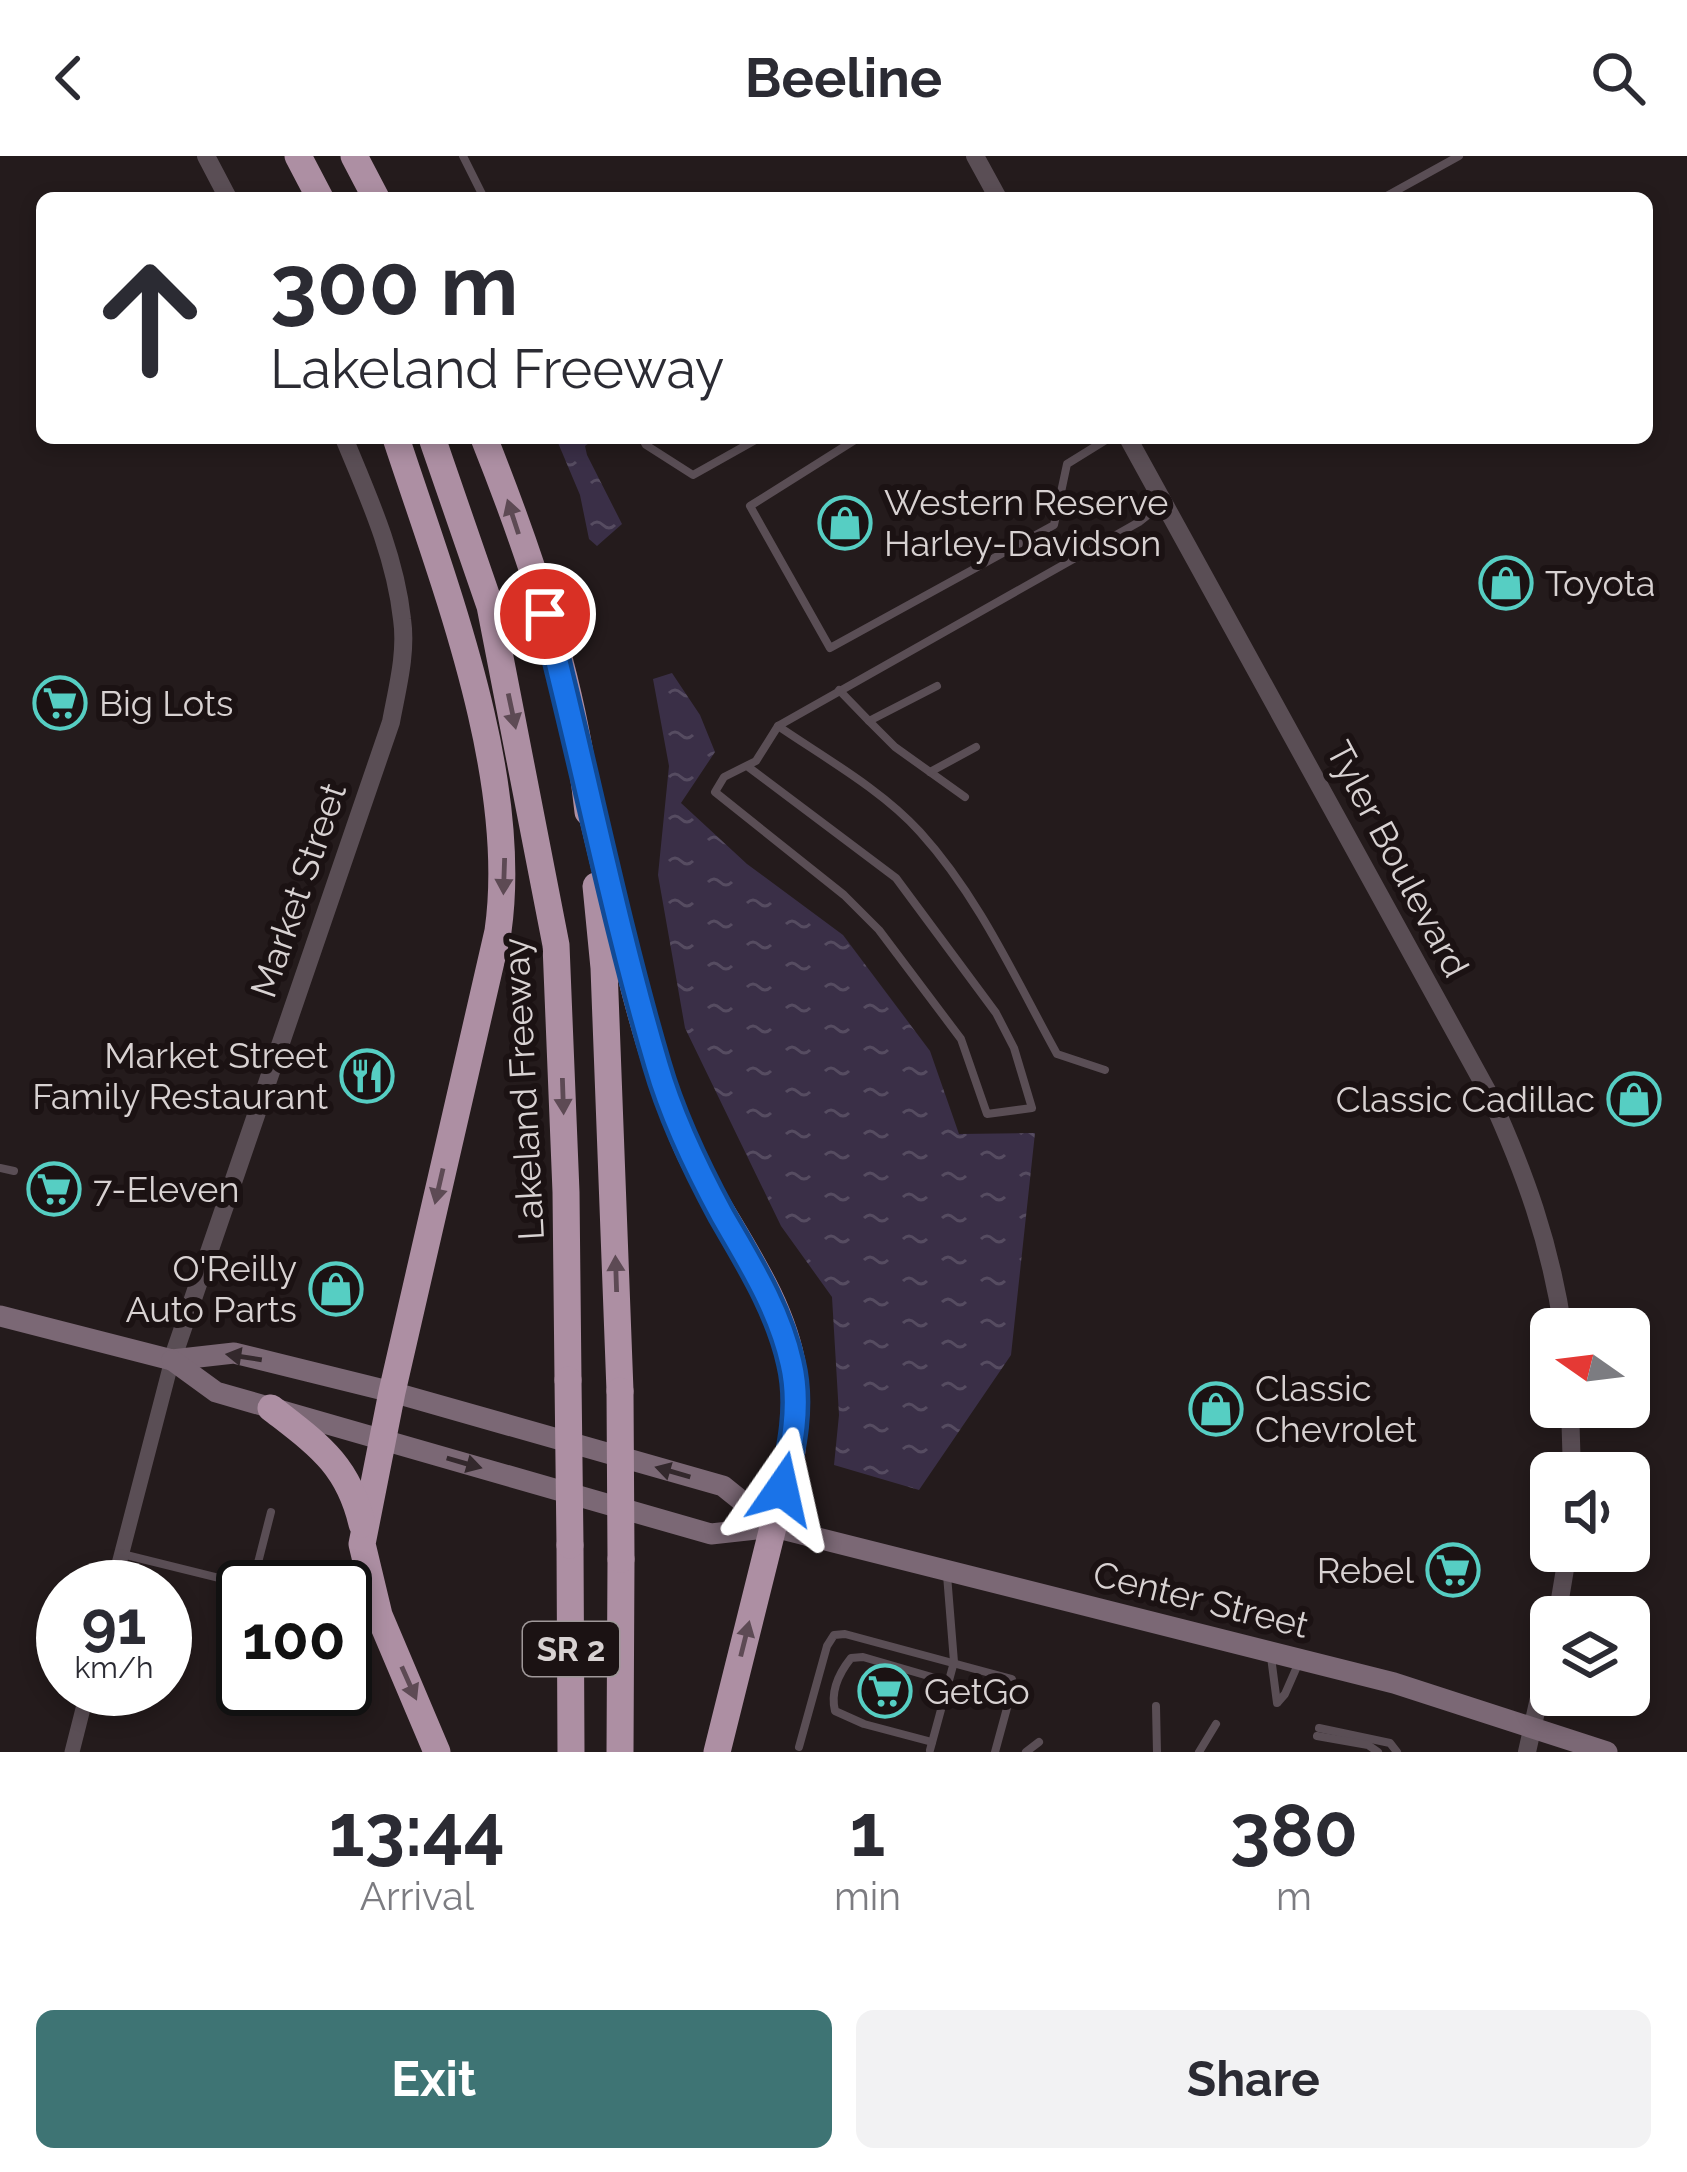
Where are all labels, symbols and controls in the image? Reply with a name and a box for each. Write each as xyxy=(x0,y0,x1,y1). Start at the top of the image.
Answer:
icon: back xyxy=(36,45,102,111)
icon: search xyxy=(1585,45,1651,111)
text: Beeline xyxy=(745,46,942,110)
text: 300 m xyxy=(270,236,518,335)
icon: ahead xyxy=(72,240,228,396)
text: Lakeland Freeway xyxy=(270,337,724,401)
place label: Western Reserve Harley-Davidson xyxy=(884,481,1168,564)
shop icon: Western Reserve Harley-Davidson xyxy=(817,495,873,551)
one-way arrow xyxy=(502,498,521,535)
shop icon: Toyota xyxy=(1478,555,1534,611)
place label: Toyota xyxy=(1545,562,1655,604)
pin xyxy=(494,563,596,665)
icon: arrive xyxy=(512,581,578,647)
supermarket icon: Big Lots xyxy=(32,675,88,731)
place label: Big Lots xyxy=(99,682,233,724)
one-way arrow xyxy=(503,692,522,730)
street label: Tyler Boulevard xyxy=(1318,734,1478,984)
street label: Market Street xyxy=(242,777,354,1003)
one-way arrow xyxy=(494,858,513,896)
street label: Lakeland Freeway xyxy=(494,937,552,1241)
place label: Market Street Family Restaurant xyxy=(32,1034,328,1117)
restaurant icon: Market Street Family Restaurant xyxy=(339,1048,395,1104)
shop icon: Classic Cadillac xyxy=(1606,1071,1662,1127)
one-way arrow xyxy=(553,1078,572,1116)
place label: Classic Cadillac xyxy=(1336,1078,1595,1120)
supermarket icon: 7-Eleven xyxy=(26,1161,82,1217)
place label: 7-Eleven xyxy=(93,1168,239,1210)
one-way arrow xyxy=(429,1168,448,1206)
place label: O'Reilly Auto Parts xyxy=(125,1247,297,1330)
one-way arrow xyxy=(606,1254,625,1292)
shop icon: O'Reilly Auto Parts xyxy=(308,1261,364,1317)
north arrow xyxy=(1530,1308,1650,1428)
map controls xyxy=(1530,1308,1650,1716)
one-way arrow xyxy=(225,1348,263,1366)
place label: Classic Chevrolet xyxy=(1255,1367,1417,1450)
shop icon: Classic Chevrolet xyxy=(1188,1381,1244,1437)
position arrow xyxy=(719,1426,845,1552)
button: sound xyxy=(1530,1452,1650,1572)
one-way arrow xyxy=(446,1455,483,1473)
one-way arrow xyxy=(654,1462,691,1480)
supermarket icon: Rebel xyxy=(1425,1542,1481,1598)
place label: Rebel xyxy=(1317,1549,1414,1591)
street label: Center Street xyxy=(1089,1552,1313,1646)
speed limit sign: 100 xyxy=(216,1560,372,1716)
text: 91 xyxy=(82,1588,146,1658)
button: layers xyxy=(1530,1596,1650,1716)
one-way arrow xyxy=(736,1621,755,1658)
road number: SR 2 xyxy=(523,1622,619,1676)
text: km/h xyxy=(74,1650,154,1685)
supermarket icon: GetGo xyxy=(857,1663,913,1719)
one-way arrow xyxy=(400,1666,420,1701)
place label: GetGo xyxy=(924,1670,1030,1712)
text: 13:44 xyxy=(329,1788,505,1873)
text: 1 xyxy=(850,1788,885,1873)
text: 380 xyxy=(1230,1788,1358,1873)
text: Arrival xyxy=(360,1873,474,1919)
text: min xyxy=(834,1873,901,1919)
text: m xyxy=(1276,1873,1312,1919)
button: Exit xyxy=(36,2010,832,2148)
button: Share xyxy=(856,2010,1651,2148)

